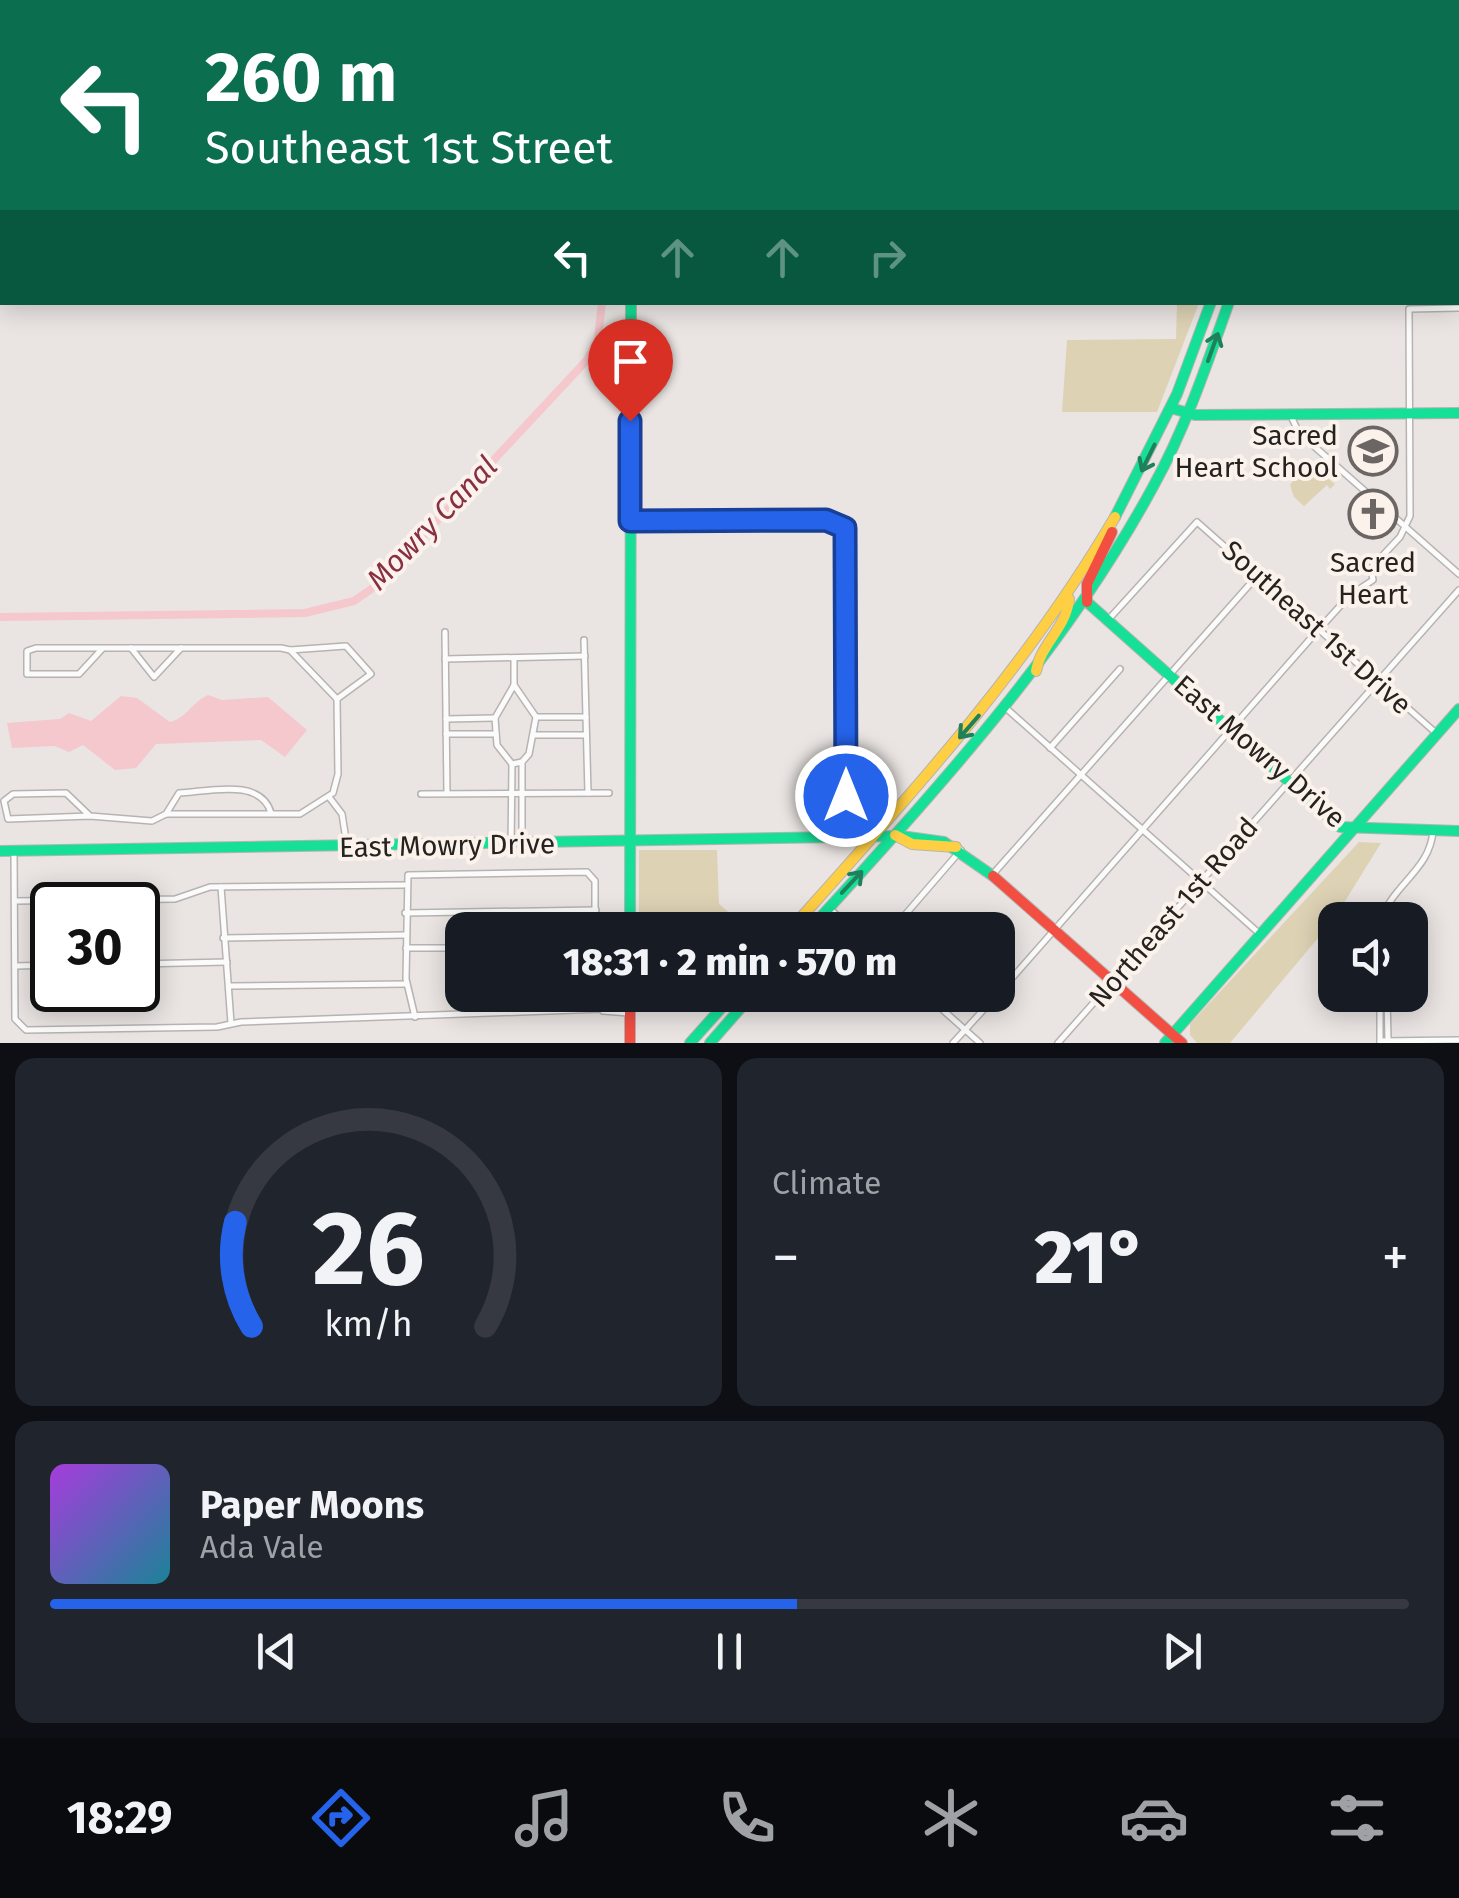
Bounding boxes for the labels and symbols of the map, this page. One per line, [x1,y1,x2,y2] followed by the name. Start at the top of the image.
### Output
[588,319,673,422] pin
[1205,333,1223,364] one-way arrow
[1174,419,1338,484] place label: Sacred Heart School
[1347,425,1399,477] school or university icon: Sacred Heart School
[1138,442,1157,472] one-way arrow
[359,449,505,597] water label: Mowry Canal
[1347,488,1399,540] church icon: Sacred Heart
[1215,534,1418,721] street label: Southeast 1st Drive
[1330,546,1416,611] place label: Sacred Heart
[1167,668,1352,835] street label: East Mowry Drive
[957,714,980,739] one-way arrow
[794,744,898,848] position arrow
[1082,811,1265,1014] street label: Northeast 1st Road
[339,827,555,864] street label: East Mowry Drive
[840,871,864,895] one-way arrow
[30,882,160,1012] speed limit sign: 30

